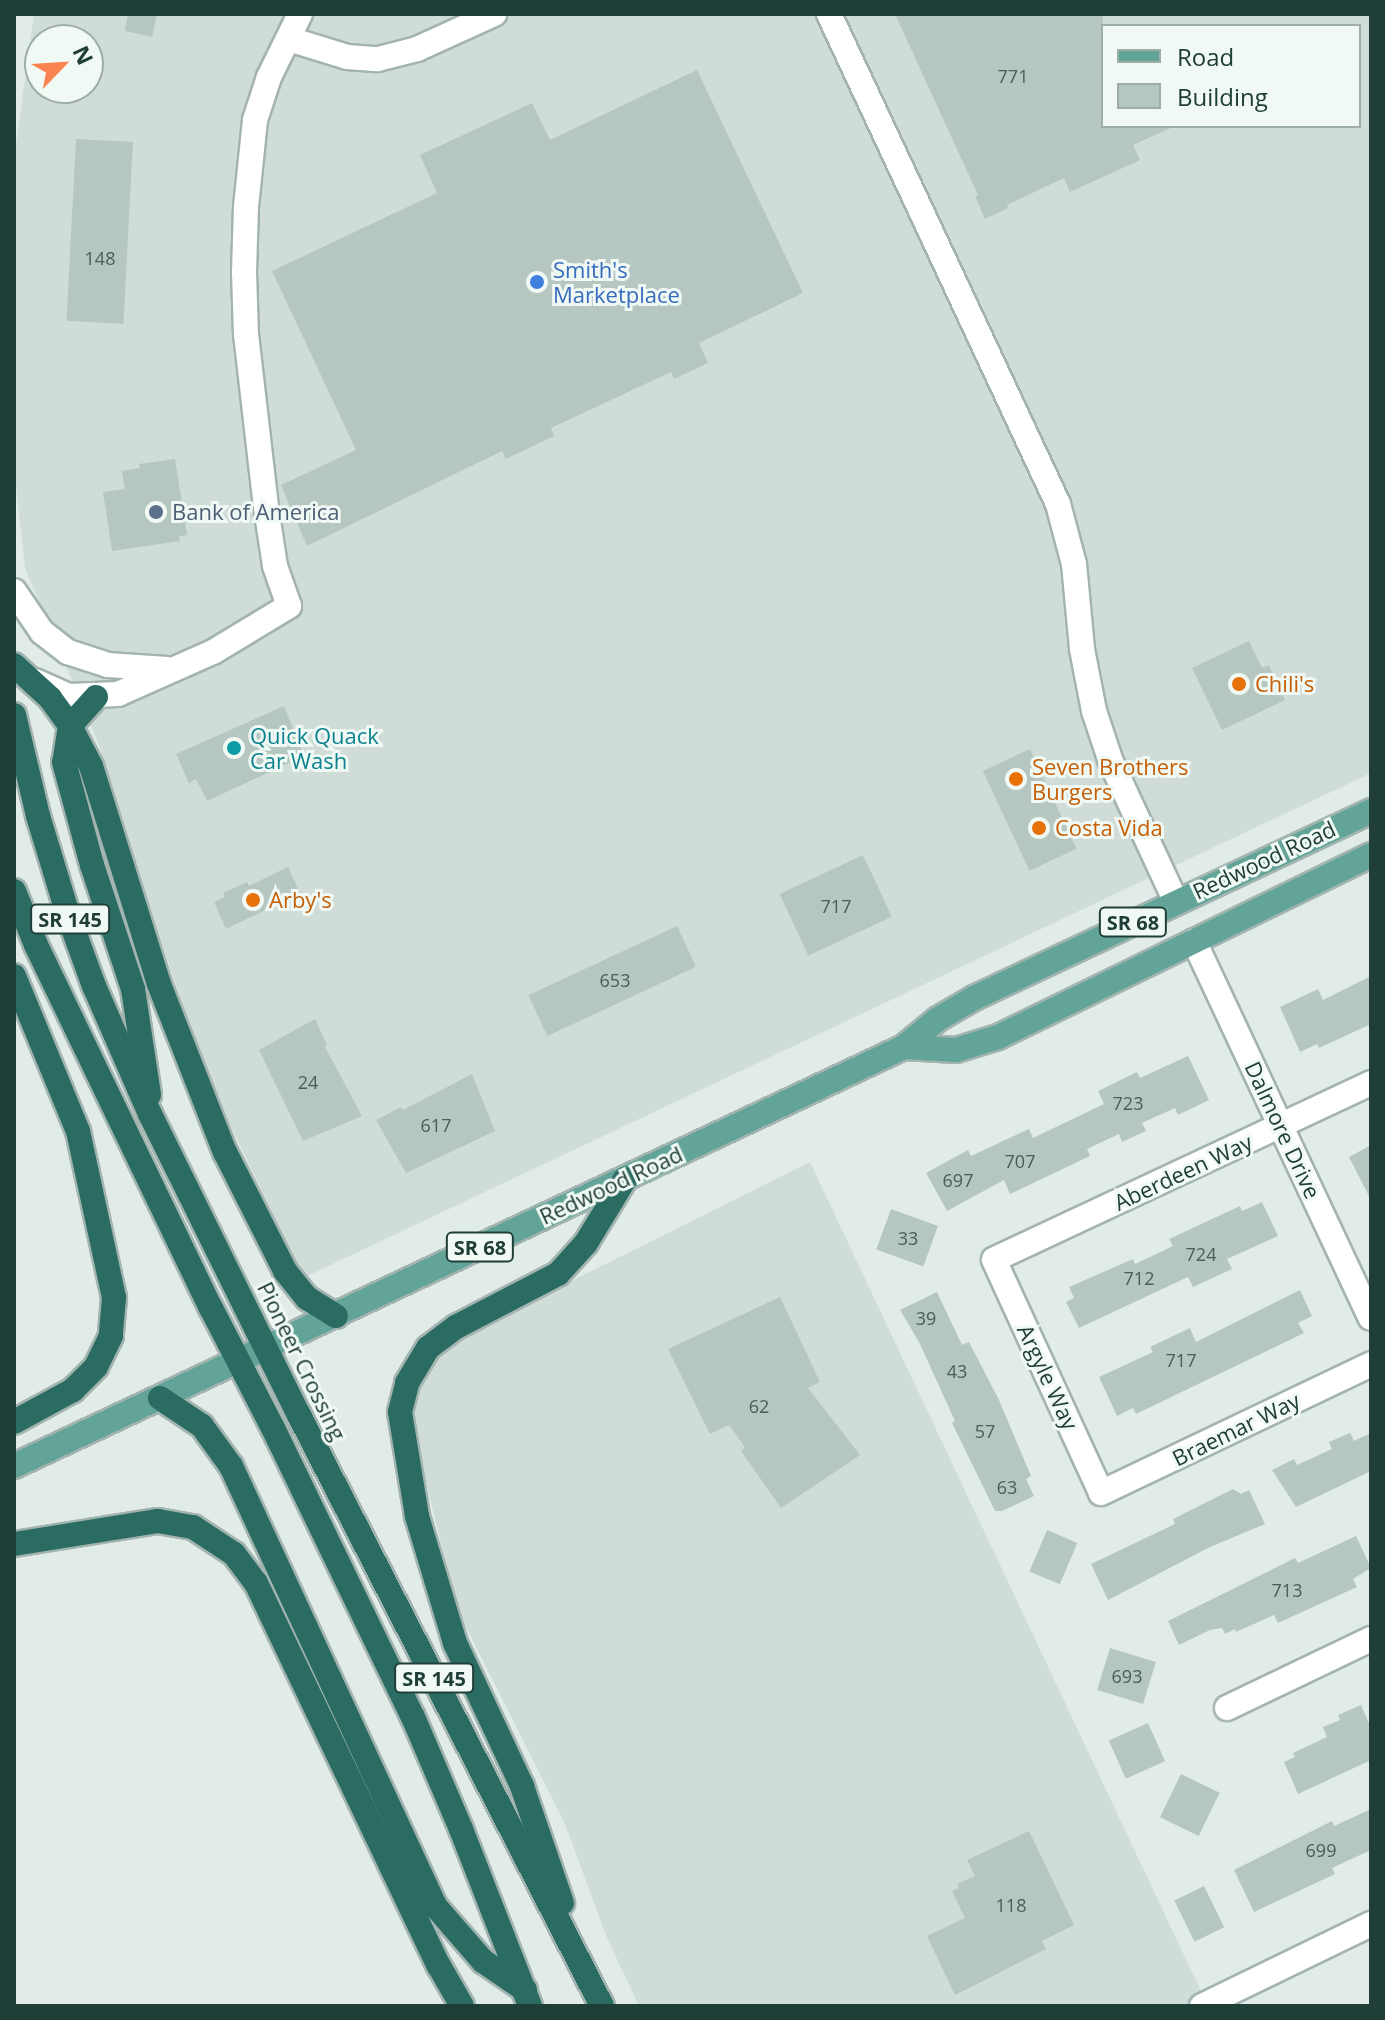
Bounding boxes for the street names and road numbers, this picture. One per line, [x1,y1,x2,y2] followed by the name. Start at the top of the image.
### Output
[1188,815,1340,905] street label: Redwood Road
[30,903,110,935] road number: SR 145
[1097,906,1169,938] road number: SR 68
[1240,1057,1326,1203] street label: Dalmore Drive
[1110,1128,1256,1216] street label: Aberdeen Way
[535,1140,687,1230] street label: Redwood Road
[444,1231,516,1263] road number: SR 68
[252,1277,352,1445] street label: Pioneer Crossing
[1012,1320,1084,1434] street label: Argyle Way
[1168,1387,1304,1471] street label: Braemar Way
[394,1662,474,1694] road number: SR 145

